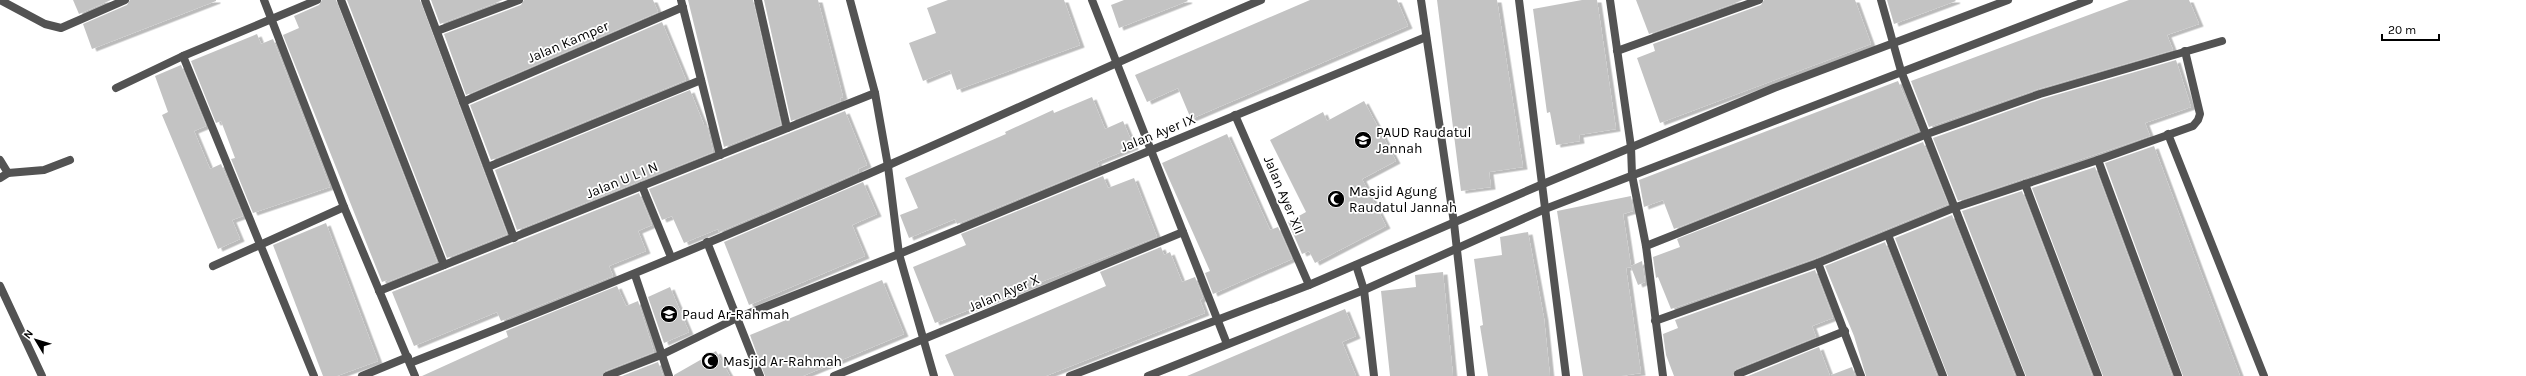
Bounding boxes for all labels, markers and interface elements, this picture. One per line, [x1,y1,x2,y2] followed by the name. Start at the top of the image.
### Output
[2382,16,2439,42] scale bar
[525,17,612,67] street label: Jalan Kamper
[2388,23,2416,37] text: 20 m
[1118,110,1198,156] street label: Jalan Ayer IX
[1376,124,1471,157] place label: PAUD Raudatul Jannah
[1353,130,1373,150] school or university icon: PAUD Raudatul Jannah
[1260,153,1308,237] street label: Jalan Ayer XII
[584,158,660,202] street label: Jalan U L I N
[1349,183,1457,216] place label: Masjid Agung Raudatul Jannah
[1326,189,1346,209] mosque icon: Masjid Agung Raudatul Jannah
[966,270,1042,316] street label: Jalan Ayer X
[659,304,679,324] school or university icon: Paud Ar-Rahmah
[682,306,790,323] place label: Paud Ar-Rahmah
[16,320,56,360] north arrow
[21,327,36,341] text: N
[700,351,720,371] mosque icon: Masjid Ar-Rahmah
[723,353,842,370] place label: Masjid Ar-Rahmah

